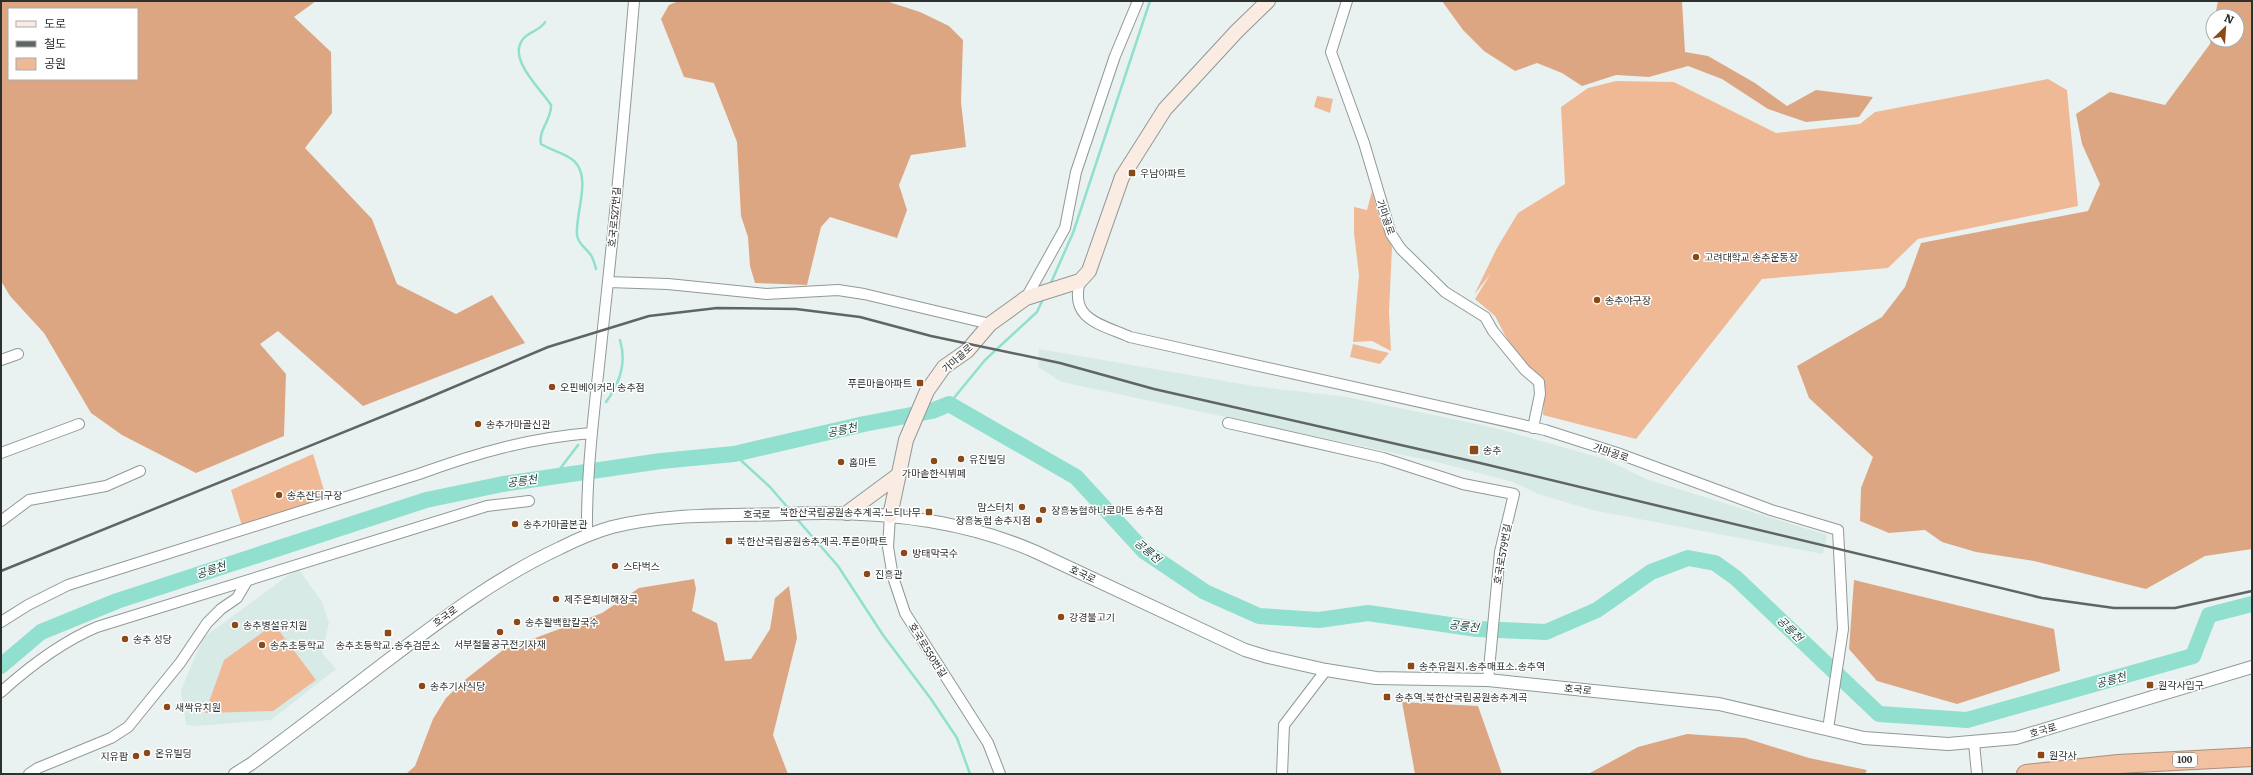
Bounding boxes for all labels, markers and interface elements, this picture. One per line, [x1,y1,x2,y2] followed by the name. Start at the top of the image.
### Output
[8,8,138,80] legend
[2205,8,2245,48] north arrow
[2222,9,2237,27] text: N
[44,14,66,32] text: 도로
[44,34,66,52] text: 철도
[44,54,66,72] text: 공원
[1140,165,1186,180] place label: 우남아파트
[1127,168,1137,178] marker: 우남아파트
[603,186,624,248] street label: 호국로527번길
[1373,197,1400,237] street label: 가마골로
[1704,249,1798,264] place label: 고려대학교 송추운동장
[1691,252,1701,262] marker: 고려대학교 송추운동장
[1605,292,1651,307] place label: 송추야구장
[1592,295,1602,305] marker: 송추야구장
[938,340,975,376] street label: 가마골로
[848,375,912,390] place label: 푸른마을아파트
[915,378,925,388] marker: 푸른마을아파트
[560,379,645,394] place label: 오핀베이커리 송추점
[547,382,557,392] marker: 오핀베이커리 송추점
[486,416,551,431] place label: 송추가마골신관
[825,418,860,440] water label: 공릉천
[473,419,483,429] marker: 송추가마골신관
[1591,438,1631,465] street label: 가마골로
[1483,442,1501,457] place label: 송추
[1468,444,1480,456] marker: 송추
[969,451,1006,466] place label: 유진빌딩
[849,454,877,469] place label: 홈마트
[956,454,966,464] marker: 유진빌딩
[929,456,939,466] marker: 가마솥한식뷔페
[836,457,846,467] marker: 홈마트
[902,465,966,480] place label: 가마솥한식뷔페
[506,470,540,490] water label: 공릉천
[287,487,342,502] place label: 송추잔디구장
[274,490,284,500] marker: 송추잔디구장
[977,499,1014,514] place label: 맘스터치
[1017,502,1027,512] marker: 맘스터치
[1051,502,1163,517] place label: 장흥농협하나로마트 송추점
[780,504,921,519] place label: 북한산국립공원송추계곡.느티나무
[1038,505,1048,515] marker: 장흥농협하나로마트 송추점
[743,506,771,521] street label: 호국로
[924,507,934,517] marker: 북한산국립공원송추계곡.느티나무
[955,512,1031,527] place label: 장흥농협 송추지점
[1034,515,1044,525] marker: 장흥농협 송추지점
[523,516,588,531] place label: 송추가마골본관
[510,519,520,529] marker: 송추가마골본관
[1489,522,1514,585] street label: 호국로579번길
[737,533,888,548] place label: 북한산국립공원송추계곡.푸른아파트
[1132,534,1167,567] water label: 공릉천
[724,536,734,546] marker: 북한산국립공원송추계곡.푸른아파트
[912,545,958,560] place label: 방태막국수
[899,548,909,558] marker: 방태막국수
[194,556,229,581] water label: 공릉천
[623,558,660,573] place label: 스타벅스
[610,561,620,571] marker: 스타벅스
[1068,561,1099,586] street label: 호국로
[875,566,903,581] place label: 진흥관
[862,569,872,579] marker: 진흥관
[564,591,638,606] place label: 제주은희네해장국
[551,594,561,604] marker: 제주은희네해장국
[429,601,460,630] street label: 호국로
[1069,609,1115,624] place label: 강경불고기
[1056,612,1066,622] marker: 강경불고기
[1774,612,1809,646] water label: 공릉천
[525,614,599,629] place label: 송추활백합칼국수
[1448,615,1482,635] water label: 공릉천
[243,617,307,632] place label: 송추병설유치원
[512,617,522,627] marker: 송추활백합칼국수
[906,619,951,680] street label: 호국로550번길
[230,620,240,630] marker: 송추병설유치원
[495,627,505,637] marker: 서부철물공구전기자재
[383,628,393,638] marker: 송추초등학교.송추검문소
[133,631,172,646] place label: 송추 성당
[120,634,130,644] marker: 송추 성당
[454,636,546,651] place label: 서부철물공구전기자재
[270,637,325,652] place label: 송추초등학교
[336,637,440,652] place label: 송추초등학교.송추검문소
[257,640,267,650] marker: 송추초등학교
[1419,658,1545,673] place label: 송추유원지.송추매표소.송추역
[1406,661,1416,671] marker: 송추유원지.송추매표소.송추역
[2094,667,2129,691] water label: 공릉천
[2158,677,2204,692] place label: 원각사입구
[430,678,485,693] place label: 송추기사식당
[1564,680,1593,697] street label: 호국로
[2145,680,2155,690] marker: 원각사입구
[417,681,427,691] marker: 송추기사식당
[1395,689,1527,704] place label: 송추역.북한산국립공원송추계곡
[1382,692,1392,702] marker: 송추역.북한산국립공원송추계곡
[175,699,221,714] place label: 새싹유치원
[162,702,172,712] marker: 새싹유치원
[2028,719,2058,741] street label: 호국로
[155,745,192,760] place label: 온유빌딩
[2049,747,2077,762] place label: 원각사
[100,748,129,763] place label: 지유팜
[142,748,152,758] marker: 온유빌딩
[2036,750,2046,760] marker: 원각사
[131,751,141,761] marker: 지유팜
[2173,753,2197,767] road number: 100

